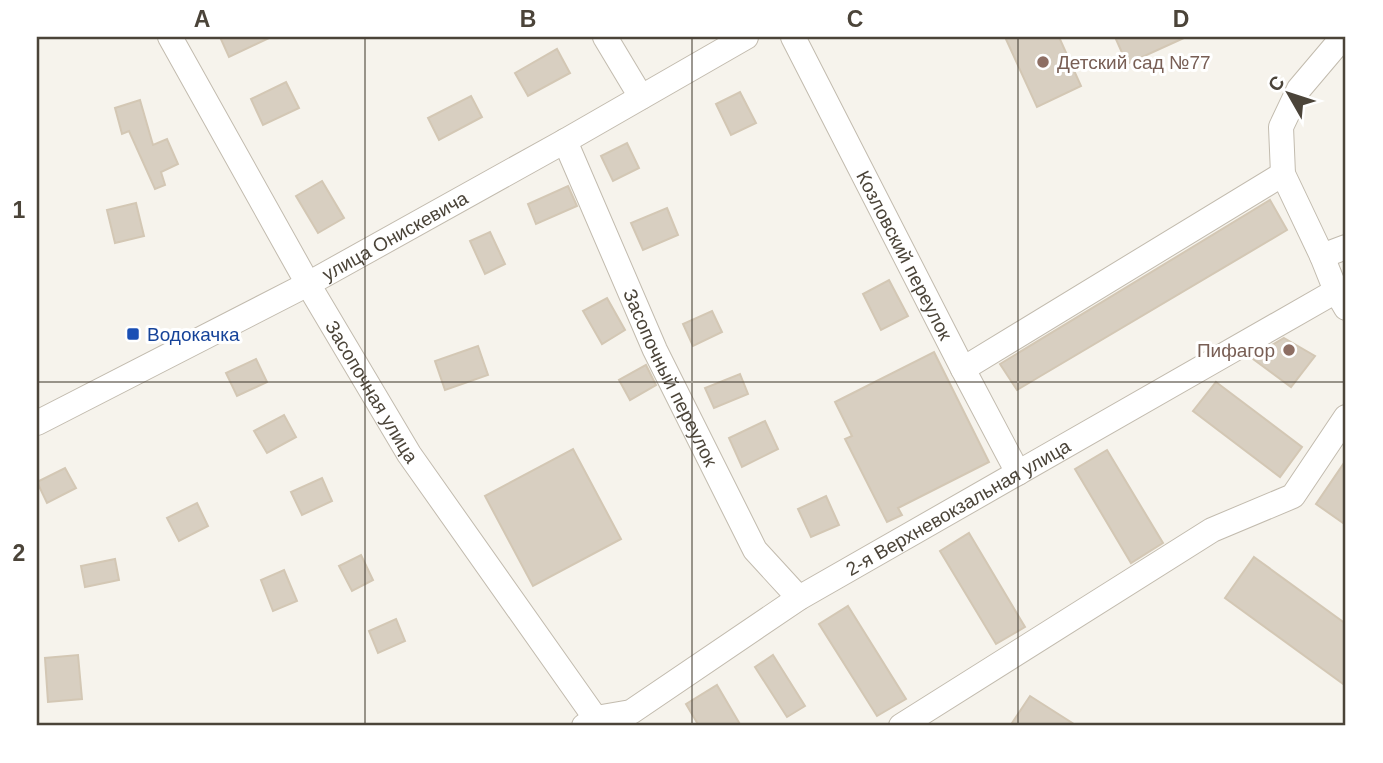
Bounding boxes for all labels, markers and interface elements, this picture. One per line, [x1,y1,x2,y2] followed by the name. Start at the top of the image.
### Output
[194,6,210,32] text: A
[520,6,536,32] text: B
[847,6,863,32] text: C
[1173,6,1189,32] text: D
[1057,52,1211,73] place label: Детский сад №77
[1035,54,1051,70] marker: Детский сад №77
[1254,60,1324,130] north arrow
[1264,71,1289,96] text: С
[852,167,957,344] street label: Козловский переулок
[319,187,472,285] street label: улица Онискевича
[13,197,26,223] text: 1
[619,286,722,470] street label: Засопочный переулок
[321,317,422,467] street label: Засопочная улица
[147,324,240,345] place label: Водокачка
[125,326,141,342] marker: Водокачка
[1197,340,1275,361] place label: Пифагор
[1281,342,1297,358] marker: Пифагор
[842,435,1074,580] street label: 2-я Верхневокзальная улица
[13,540,25,566] text: 2

